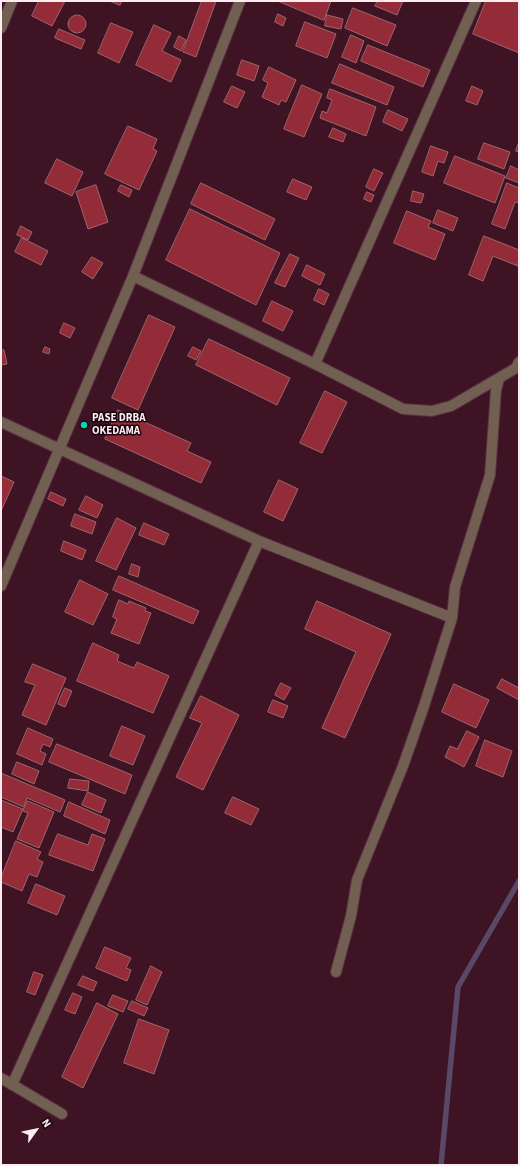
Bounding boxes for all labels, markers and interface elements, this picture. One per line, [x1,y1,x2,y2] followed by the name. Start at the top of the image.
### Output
[92,412,145,438] place label: PASE DRBA OKEDAMA
[79,420,89,430] marker: PASE DRBA OKEDAMA
[16,1110,56,1150] north arrow
[38,1116,55,1130] text: N

